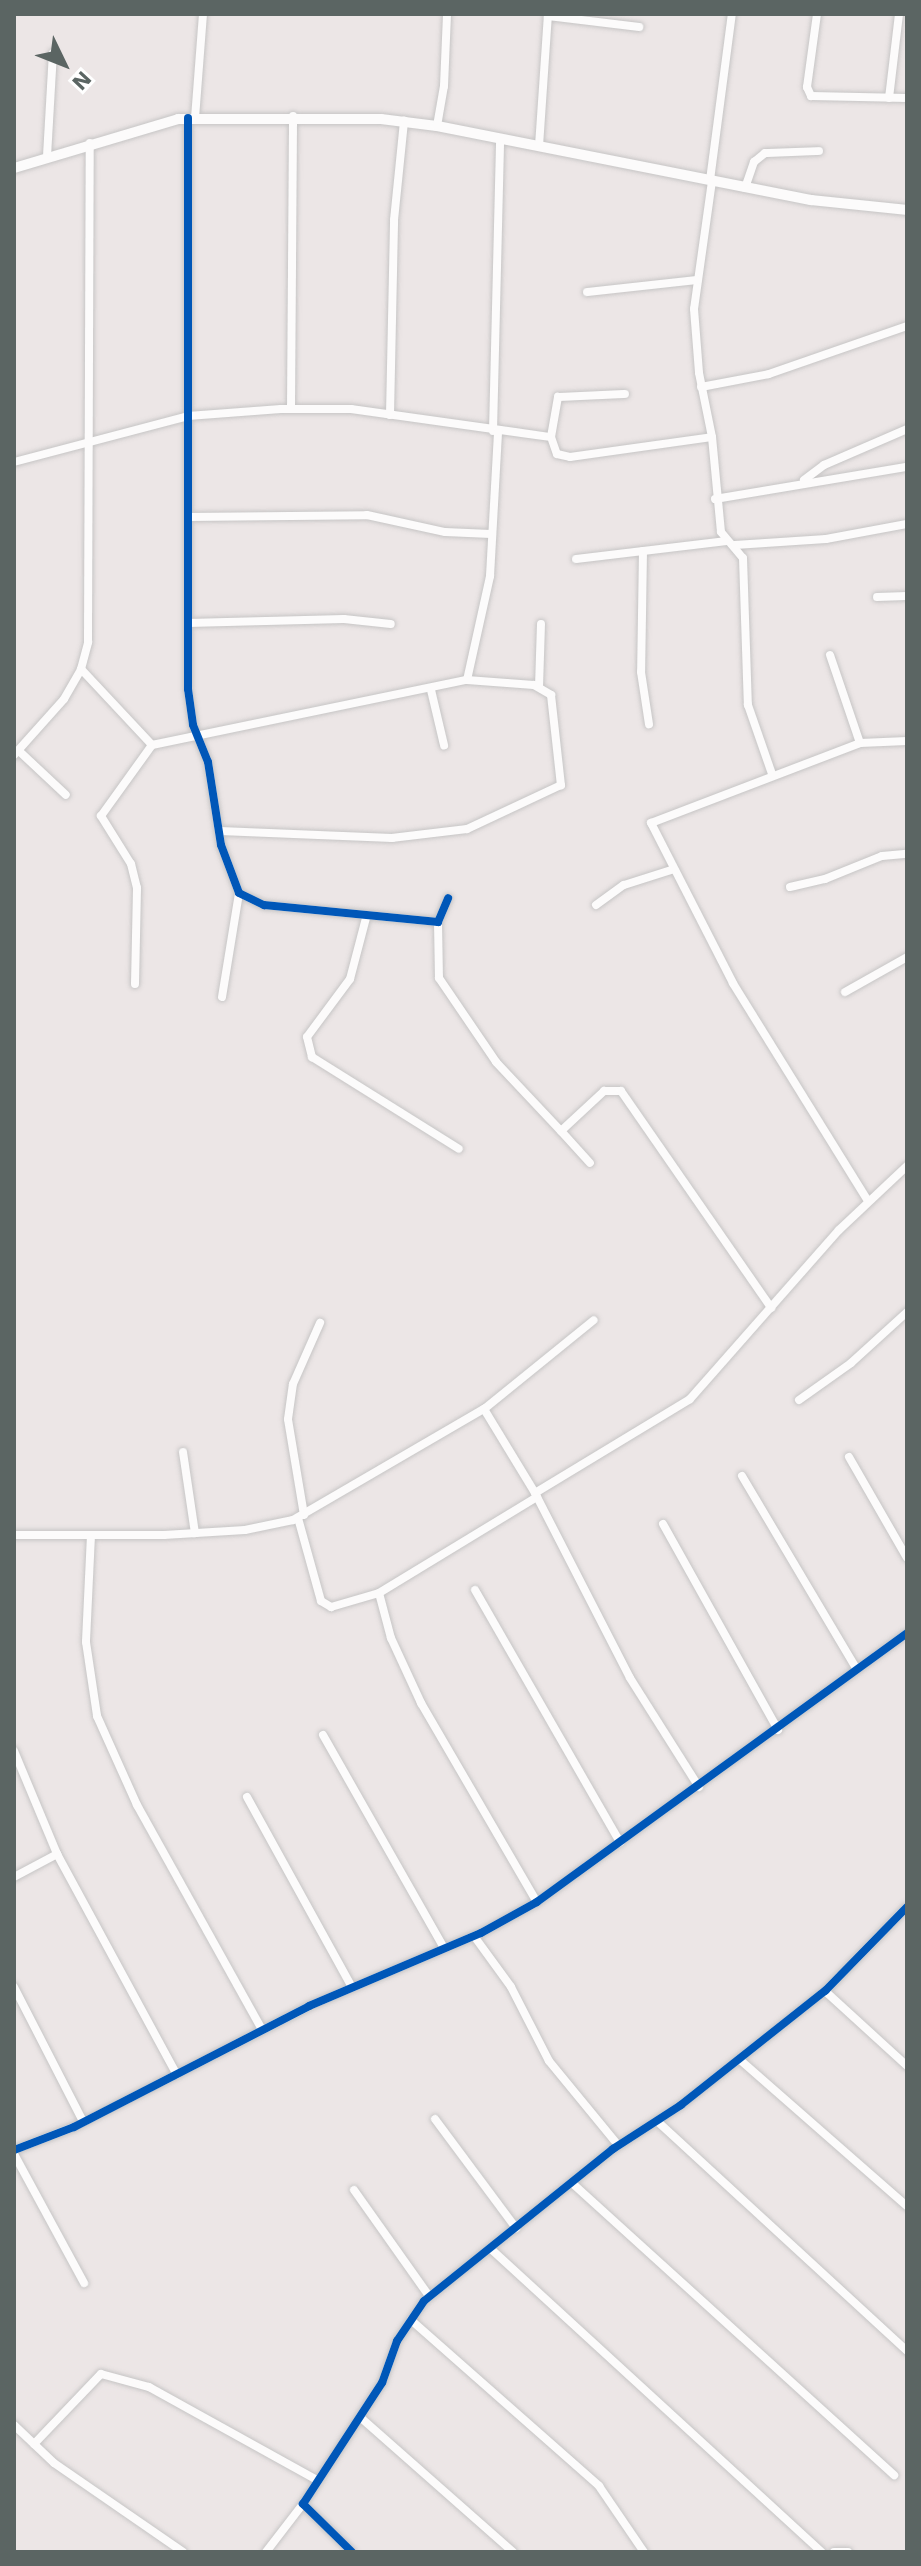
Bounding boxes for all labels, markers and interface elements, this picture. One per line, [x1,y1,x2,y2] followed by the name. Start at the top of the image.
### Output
[24,24,104,104] north arrow
[67,66,97,95] text: N

